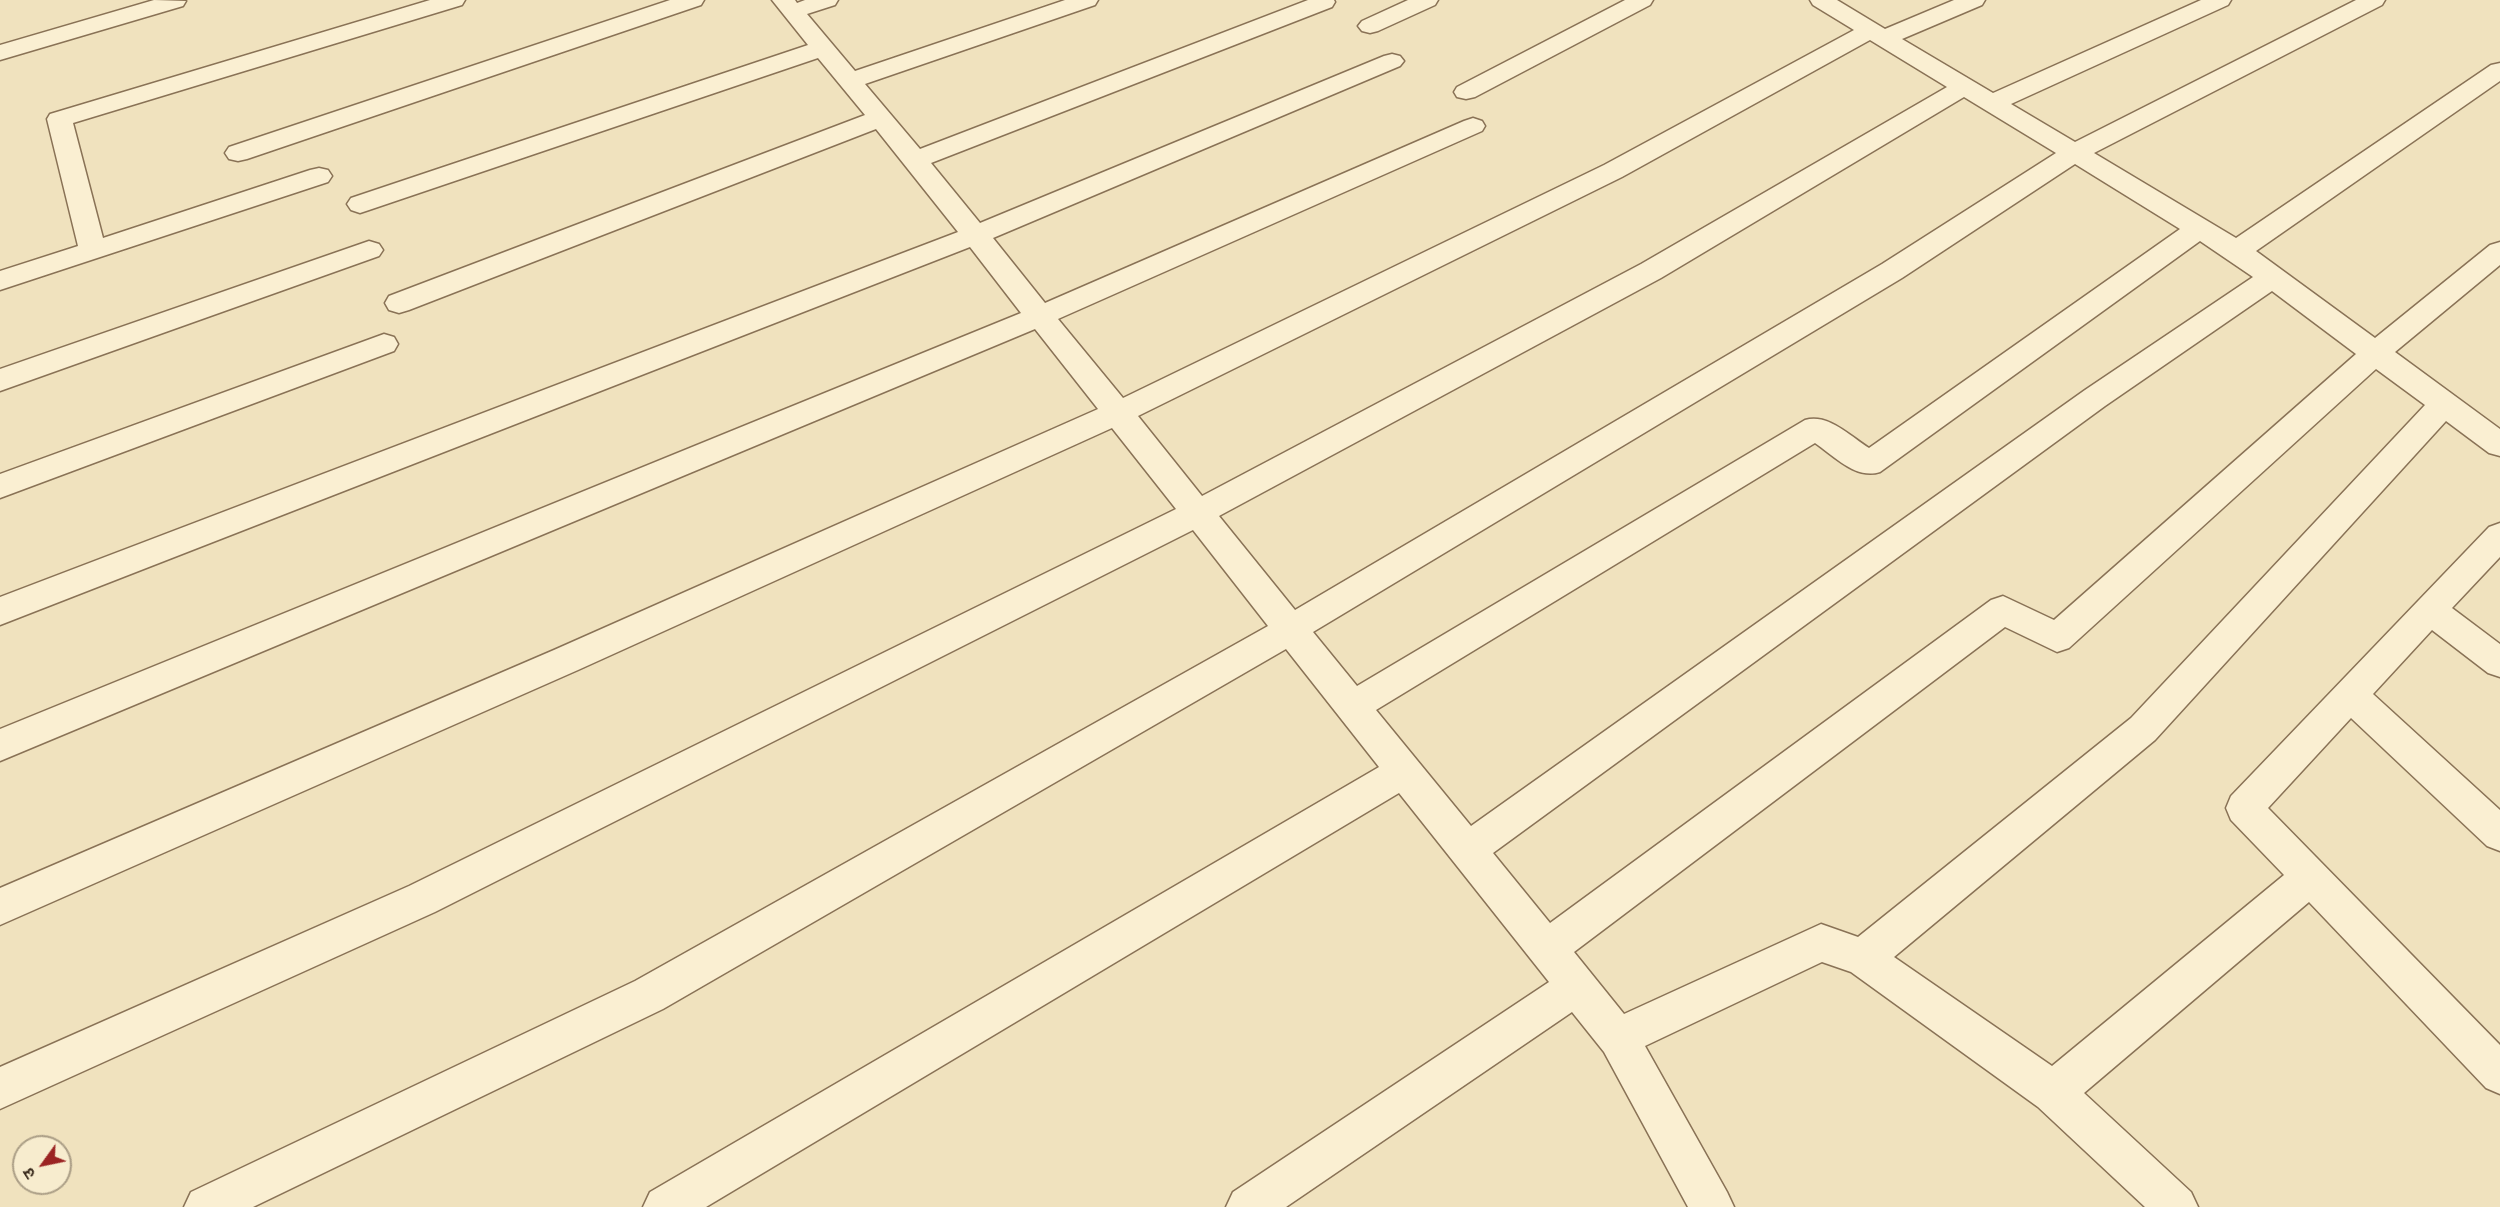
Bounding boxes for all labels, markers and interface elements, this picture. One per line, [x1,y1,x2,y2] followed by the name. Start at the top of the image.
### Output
[12,1135,72,1195] north arrow
[18,1164,40,1183] text: उ

